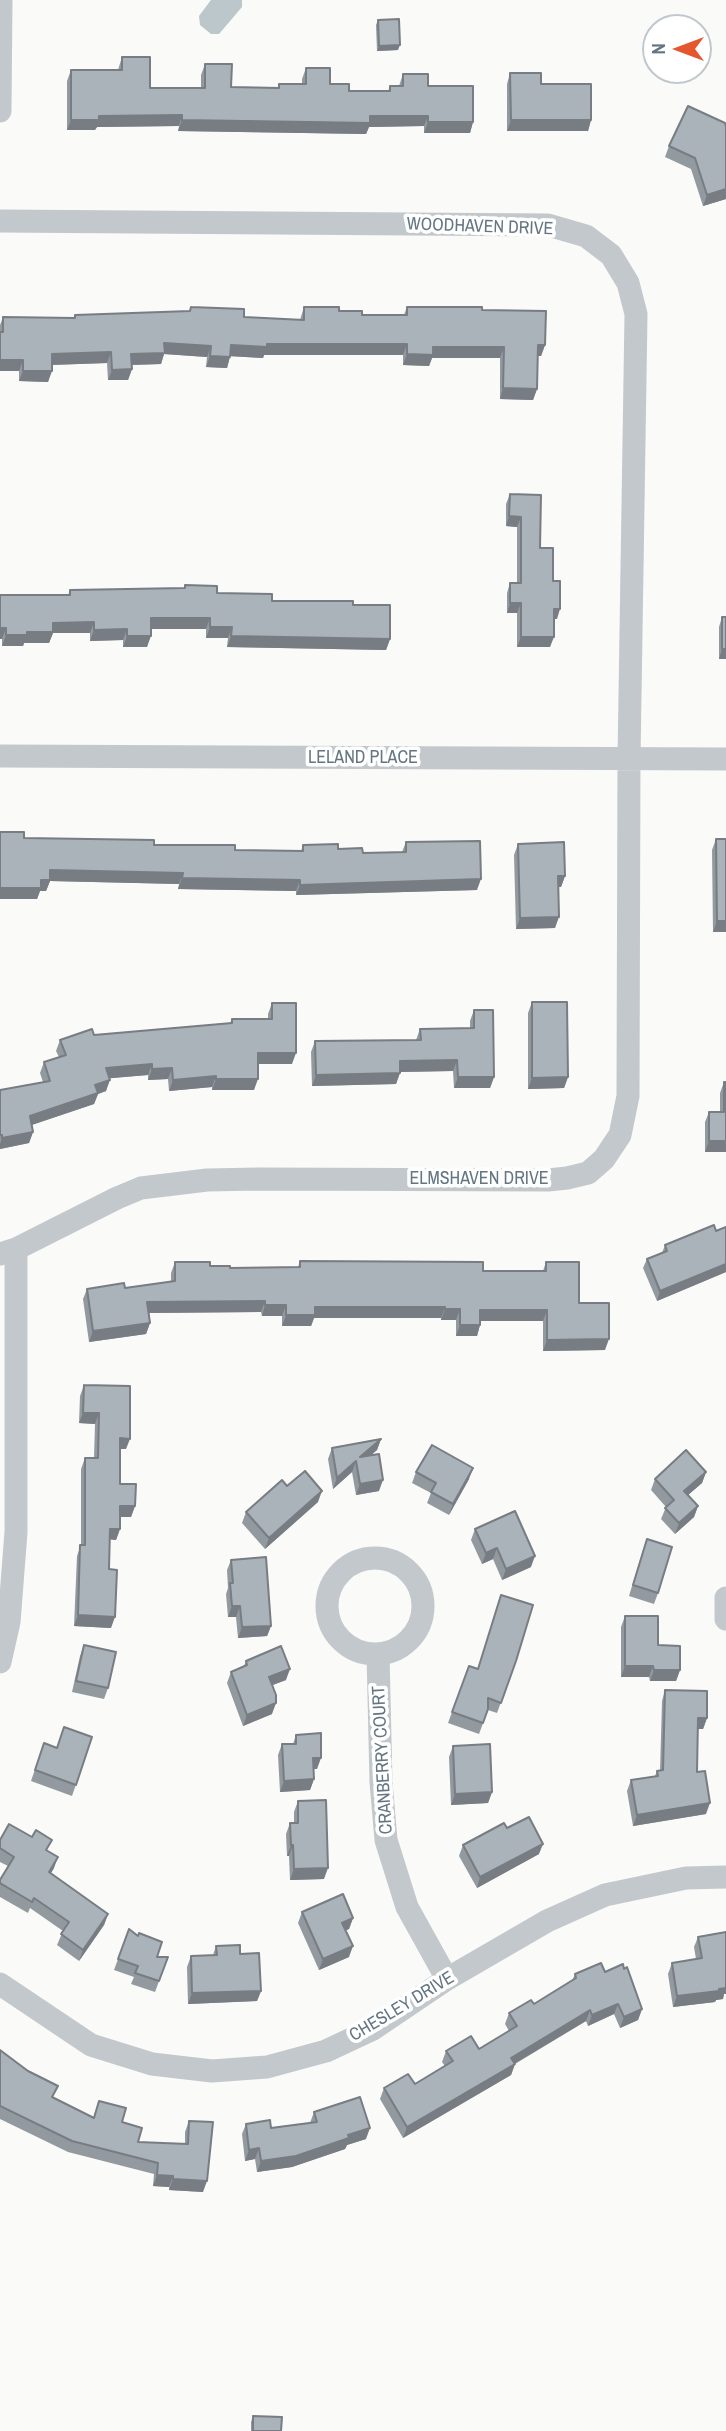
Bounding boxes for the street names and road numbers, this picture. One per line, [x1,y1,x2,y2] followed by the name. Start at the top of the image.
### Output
[406,214,554,240] street label: WOODHAVEN DRIVE
[308,747,418,769] street label: LELAND PLACE
[409,1168,549,1190] street label: ELMSHAVEN DRIVE
[368,1685,398,1835] street label: CRANBERRY COURT
[346,1967,458,2047] street label: CHESLEY DRIVE

